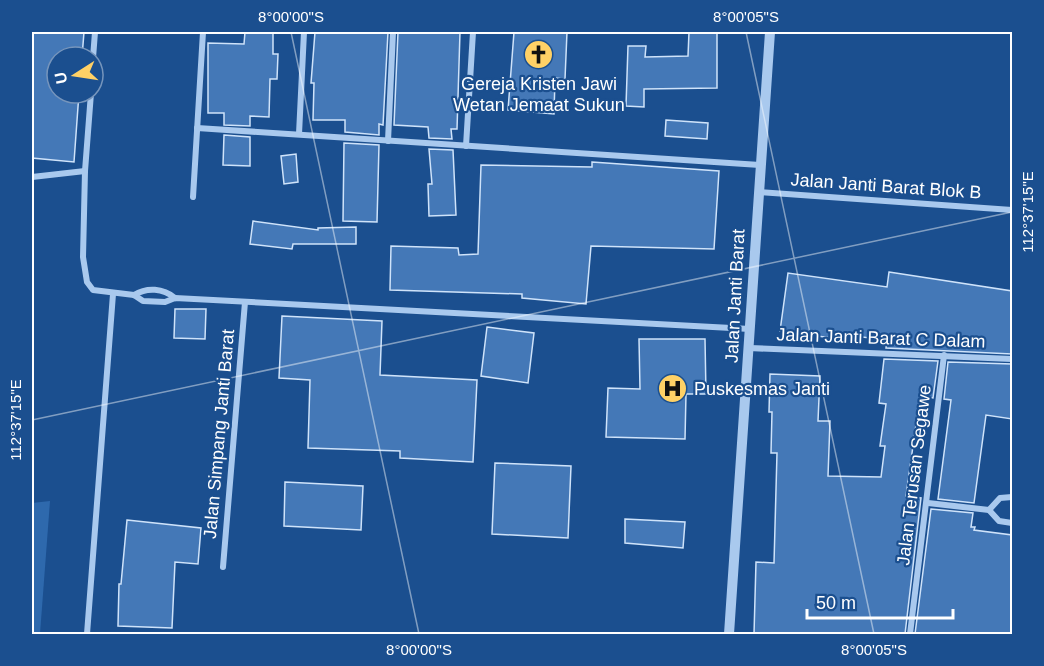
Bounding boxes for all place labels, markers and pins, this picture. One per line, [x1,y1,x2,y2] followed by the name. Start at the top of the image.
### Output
[523,39,555,71] church icon: Gereja Kristen Jawi Wetan Jemaat Sukun
[453,74,625,115] place label: Gereja Kristen Jawi Wetan Jemaat Sukun
[657,373,689,405] hospital icon: Puskesmas Janti
[694,379,830,399] place label: Puskesmas Janti

